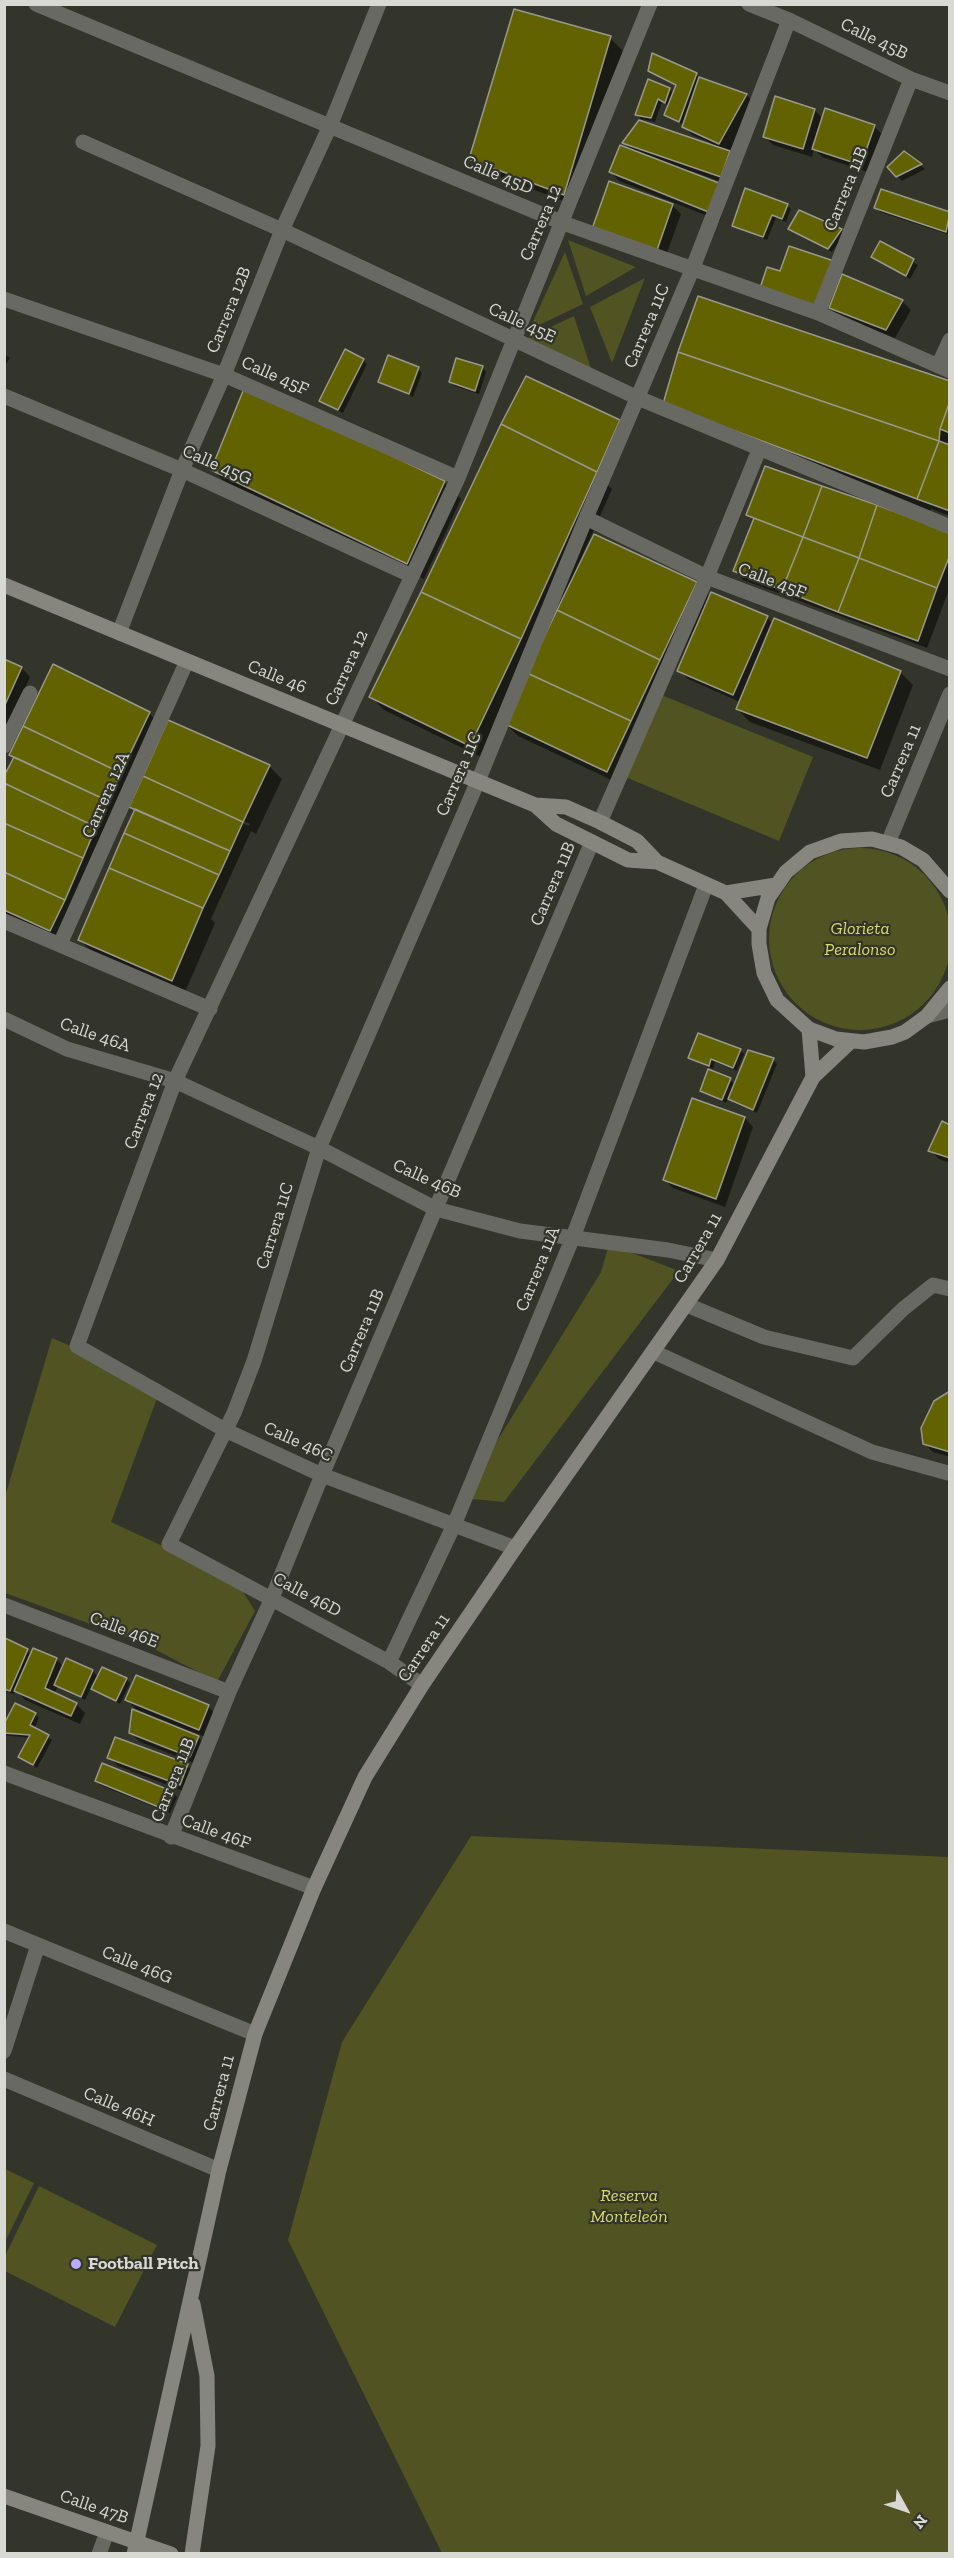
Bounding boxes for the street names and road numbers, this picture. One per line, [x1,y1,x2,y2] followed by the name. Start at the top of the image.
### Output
[837,13,911,65] street label: Calle 45B
[819,144,873,234] street label: Carrera 11B
[460,151,536,199] street label: Calle 45D
[515,182,567,264] street label: Carrera 12
[202,264,256,356] street label: Carrera 12B
[620,281,674,371] street label: Carrera 11C
[485,298,559,348] street label: Calle 45E
[238,352,312,400] street label: Calle 45F
[179,440,255,490] street label: Calle 45G
[735,558,809,604] street label: Calle 45F
[321,627,373,709] street label: Carrera 12
[244,655,310,699] street label: Calle 46
[876,721,926,801] street label: Carrera 11
[432,729,486,819] street label: Carrera 11C
[77,749,135,841] street label: Carrera 12A
[526,839,580,929] street label: Carrera 11B
[57,1013,133,1057] street label: Calle 46A
[120,1070,168,1152] street label: Carrera 12
[389,1154,465,1204] street label: Calle 46B
[252,1180,298,1272] street label: Carrera 11C
[669,1209,727,1287] street label: Carrera 11
[511,1223,565,1315] street label: Carrera 11A
[335,1286,389,1376] street label: Carrera 11B
[260,1417,336,1467] street label: Calle 46C
[269,1568,345,1622] street label: Calle 46D
[86,1607,162,1653] street label: Calle 46E
[393,1610,455,1686] street label: Carrera 11
[146,1735,200,1825] street label: Carrera 11B
[179,1810,253,1854] street label: Calle 46F
[99,1941,175,1989] street label: Calle 46G
[198,2052,240,2134] street label: Carrera 11
[80,2082,158,2132] street label: Calle 46H
[57,2485,131,2529] street label: Calle 47B

